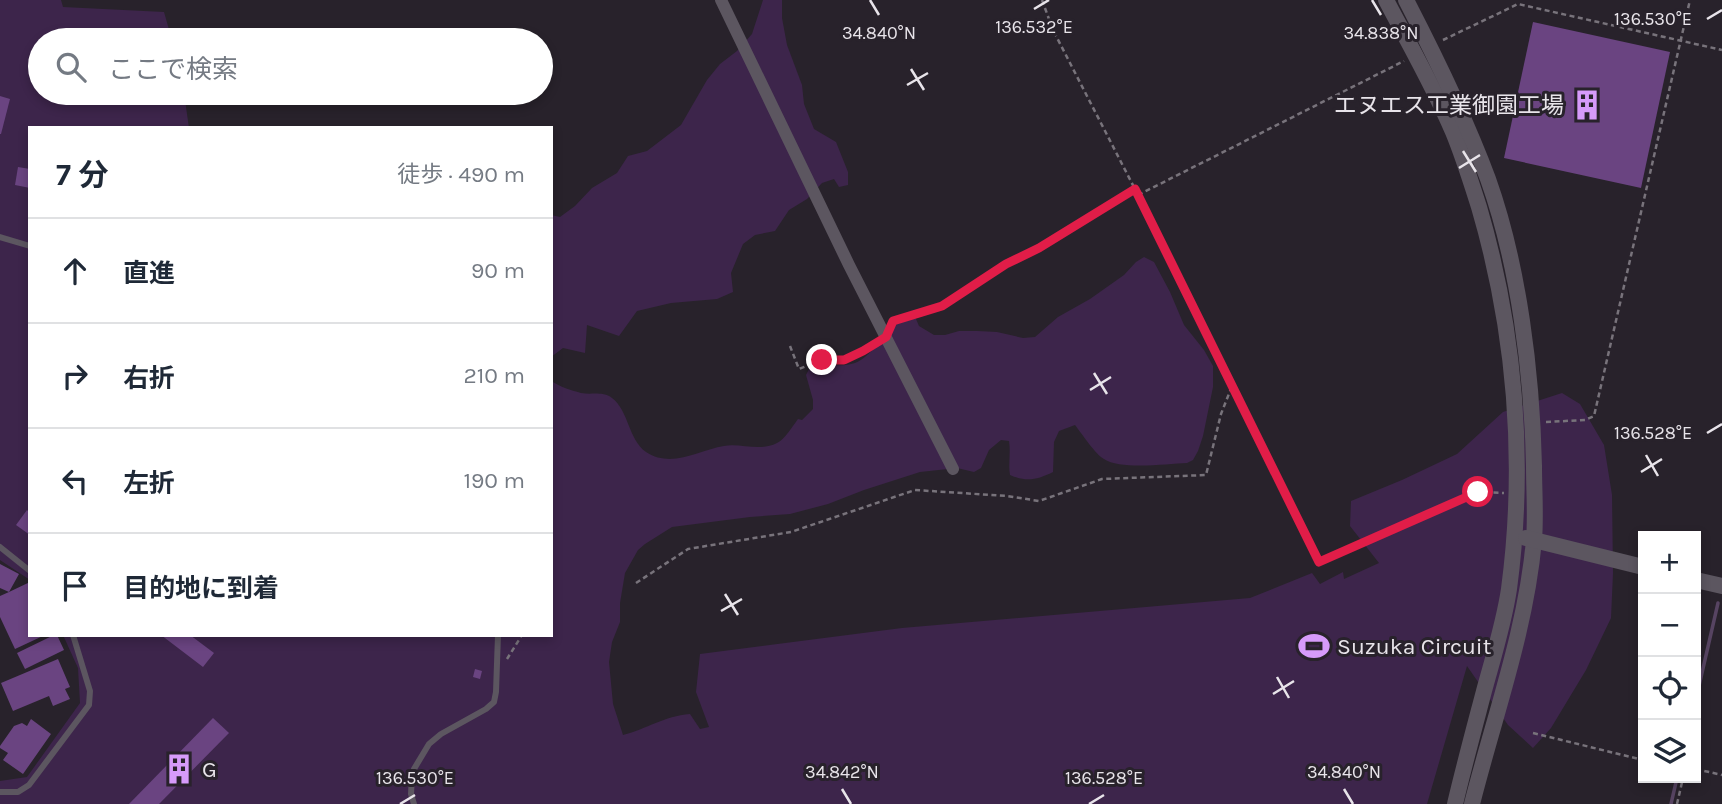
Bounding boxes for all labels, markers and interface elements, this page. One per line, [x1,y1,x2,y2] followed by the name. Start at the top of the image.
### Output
[1614,8,1692,30] text: 136.530°E
[995,16,1073,38] text: 136.532°E
[842,22,916,44] text: 34.840°N
[1343,22,1419,44] text: 34.838°N
[28,28,553,105] search box
[52,48,90,86] icon: search
[108,54,238,85] text: ここで検索
[1570,88,1604,122] building icon: エヌエス工業御園工場
[1334,92,1564,119] place label: エヌエス工業御園工場
[56,157,109,193] text: 7 分
[397,161,525,188] text: 徒歩 · 490 m
[56,252,94,290] icon: ahead
[471,257,525,284] text: 90 m
[123,258,175,289] text: 直進
[806,344,837,375] route end
[56,357,94,395] icon: right
[463,362,525,389] text: 210 m
[123,363,175,394] text: 右折
[1614,422,1692,444] text: 136.528°E
[56,462,94,500] icon: left
[463,467,525,494] text: 190 m
[123,468,175,499] text: 左折
[1462,476,1493,507] route start
[1638,531,1701,783] map controls
[1638,531,1701,594] button: +
[56,567,94,605] icon: arrive
[123,573,279,604] text: 目的地に到着
[1638,594,1701,657] button: −
[1297,629,1331,663] sports icon: Suzuka Circuit
[1337,633,1492,660] place label: Suzuka Circuit
[1638,657,1701,720] button: locate
[1638,720,1701,783] button: layers
[162,752,196,786] building icon: G
[202,756,217,783] place label: G
[805,761,879,783] text: 34.842°N
[1307,761,1381,783] text: 34.840°N
[376,767,454,789] text: 136.530°E
[1065,767,1143,789] text: 136.528°E

